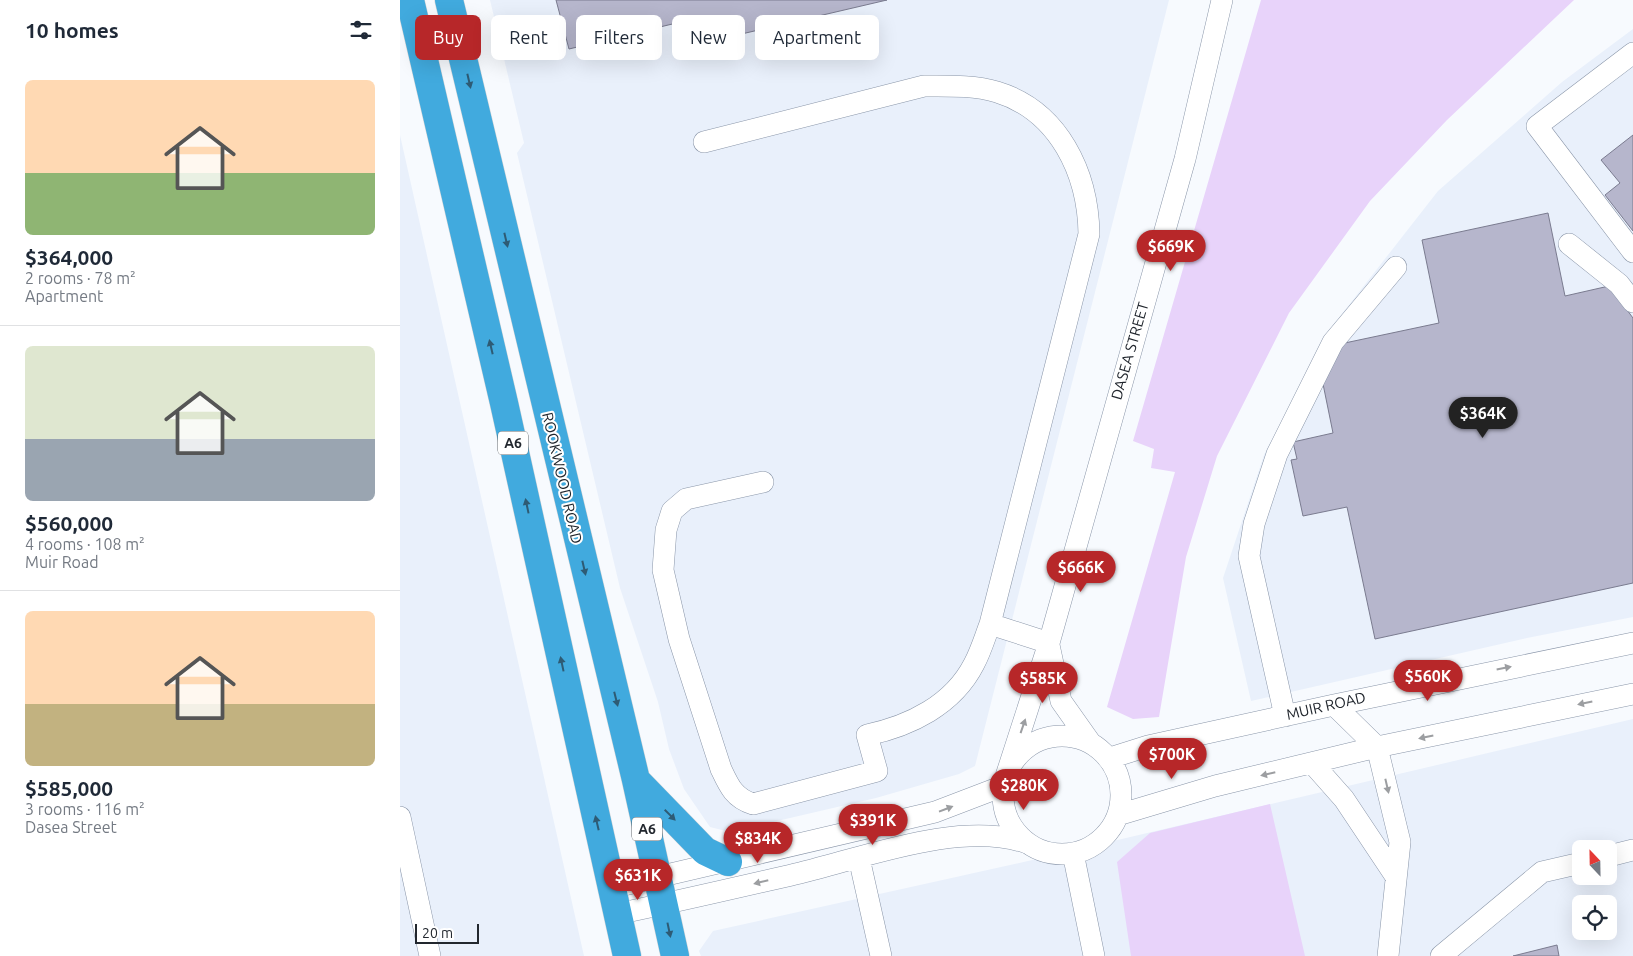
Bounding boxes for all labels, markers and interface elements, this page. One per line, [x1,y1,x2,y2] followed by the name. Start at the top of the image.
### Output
[415,15,481,60] chip: Buy
[491,15,566,60] chip: Rent
[576,15,662,60] chip: Filters
[672,15,745,60] chip: New
[755,15,879,60] chip: Apartment
[347,16,375,44] icon: filters
[25,18,119,42] text: 10 homes
[465,74,473,89] one-way arrow
[155,113,245,203] icon: home
[1136,230,1206,272] pin: $669K
[502,232,510,247] one-way arrow
[1148,237,1194,255] text: $669K
[25,245,113,269] text: $364,000
[25,269,136,287] text: 2 rooms · 78 m²
[25,287,103,305] text: Apartment
[1107,299,1152,402] street label: DASEA STREET
[487,340,495,355] one-way arrow
[155,378,245,468] icon: home
[1448,396,1518,439] pin: $364K
[1460,404,1506,422] text: $364K
[539,411,586,545] street label: ROOKWOOD ROAD
[498,432,528,454] road number: A6
[523,498,531,513] one-way arrow
[25,511,113,535] text: $560,000
[25,535,145,553] text: 4 rooms · 108 m²
[1046,550,1116,593] pin: $666K
[25,553,99,571] text: Muir Road
[1058,558,1104,576] text: $666K
[580,561,588,576] one-way arrow
[155,643,245,733] icon: home
[558,657,566,672] one-way arrow
[1393,660,1463,702] pin: $560K
[1008,662,1078,704] pin: $585K
[1496,664,1512,672] one-way arrow
[1405,667,1451,685] text: $560K
[1020,669,1066,687] text: $585K
[1284,688,1367,723] street label: MUIR ROAD
[612,692,620,707] one-way arrow
[1577,700,1593,708] one-way arrow
[1019,719,1027,734] one-way arrow
[1418,733,1434,741] one-way arrow
[1137,738,1207,780] pin: $700K
[1149,745,1195,763] text: $700K
[989,768,1059,811] pin: $280K
[1261,770,1276,778] one-way arrow
[25,776,113,800] text: $585,000
[1001,776,1047,794] text: $280K
[1383,779,1391,794] one-way arrow
[25,800,145,818] text: 3 rooms · 116 m²
[838,804,908,846] pin: $391K
[938,804,953,812] one-way arrow
[664,809,676,821] one-way arrow
[850,811,896,829] text: $391K
[593,816,601,831] one-way arrow
[25,818,117,836] text: Dasea Street
[632,818,662,841] road number: A6
[723,822,793,864] pin: $834K
[735,829,781,847] text: $834K
[1572,840,1618,885] north arrow
[1572,840,1617,940] map controls
[603,858,673,901] pin: $631K
[615,866,661,884] text: $631K
[753,878,768,886] one-way arrow
[1572,895,1617,940] button: locate
[415,921,479,944] scale bar
[665,923,673,938] one-way arrow
[422,925,453,941] text: 20 m

